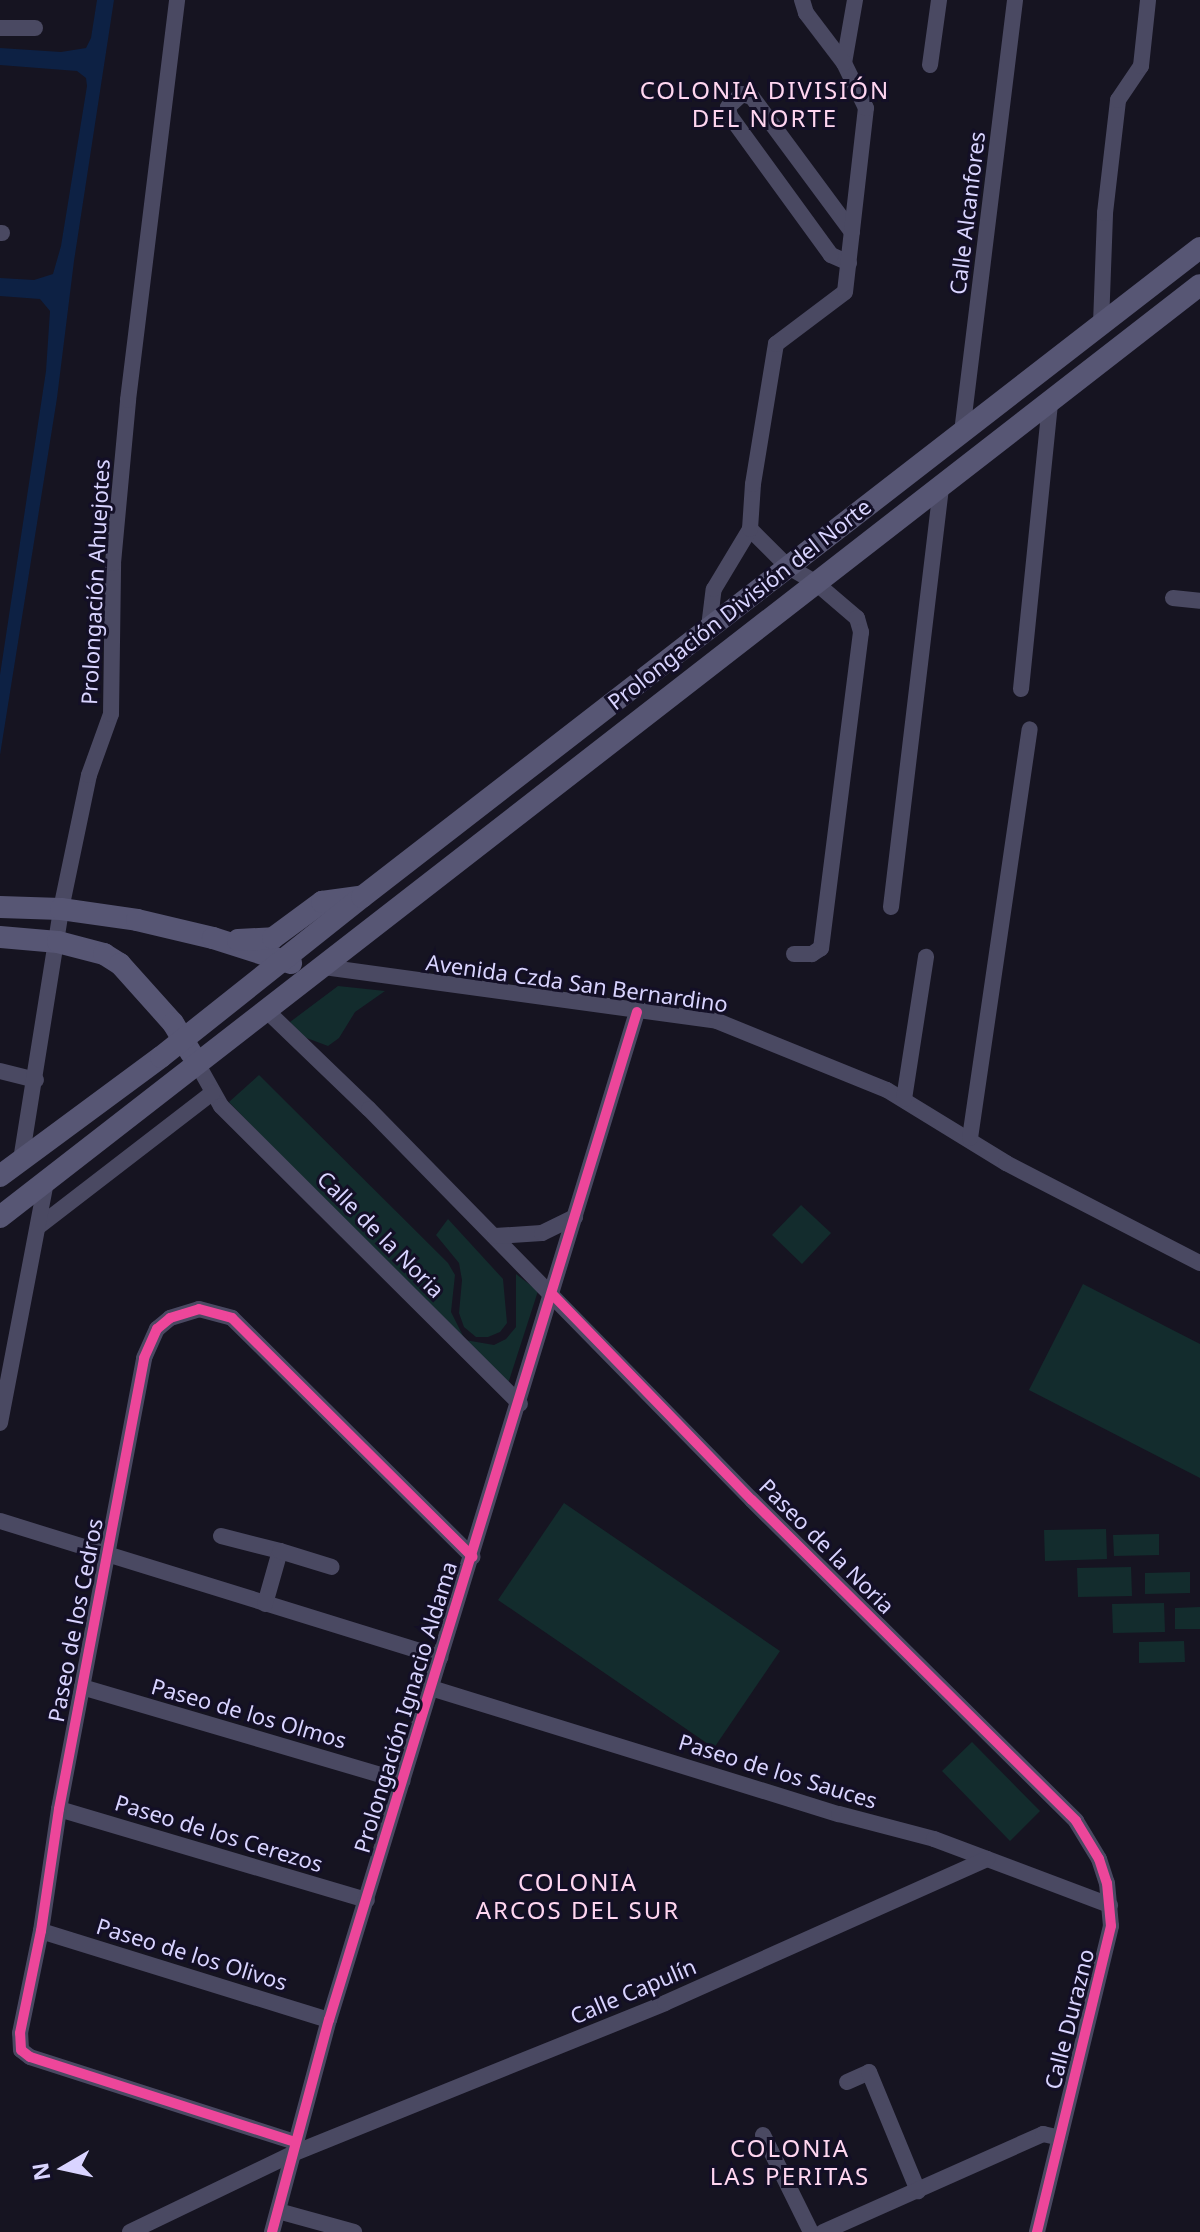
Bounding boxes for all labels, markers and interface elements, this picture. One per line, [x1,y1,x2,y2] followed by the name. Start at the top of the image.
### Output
[640,76,890,132] district label: COLONIA DIVISIÓN DEL NORTE
[944,130,990,296] street label: Calle Alcanfores
[75,458,115,706] street label: Prolongación Ahuejotes
[602,493,876,715] street label: Prolongación División del Norte
[424,949,730,1017] street label: Avenida Czda San Bernardino
[312,1165,450,1303] street label: Calle de la Noria
[754,1473,900,1619] street label: Paseo de la Noria
[42,1516,108,1724] street label: Paseo de los Cedros
[348,1558,462,1856] street label: Prolongación Ignacio Aldama
[148,1672,350,1754] street label: Paseo de los Olmos
[676,1728,880,1814] street label: Paseo de los Sauces
[112,1789,326,1877] street label: Paseo de los Cerezos
[476,1868,680,1924] district label: COLONIA ARCOS DEL SUR
[93,1912,291,1996] street label: Paseo de los Olivos
[1039,1946,1099,2092] street label: Calle Durazno
[566,1953,700,2029] street label: Calle Capulín
[24,2128,104,2208] north arrow
[710,2134,870,2190] district label: COLONIA LAS PERITAS
[24,2161,57,2183] text: N

